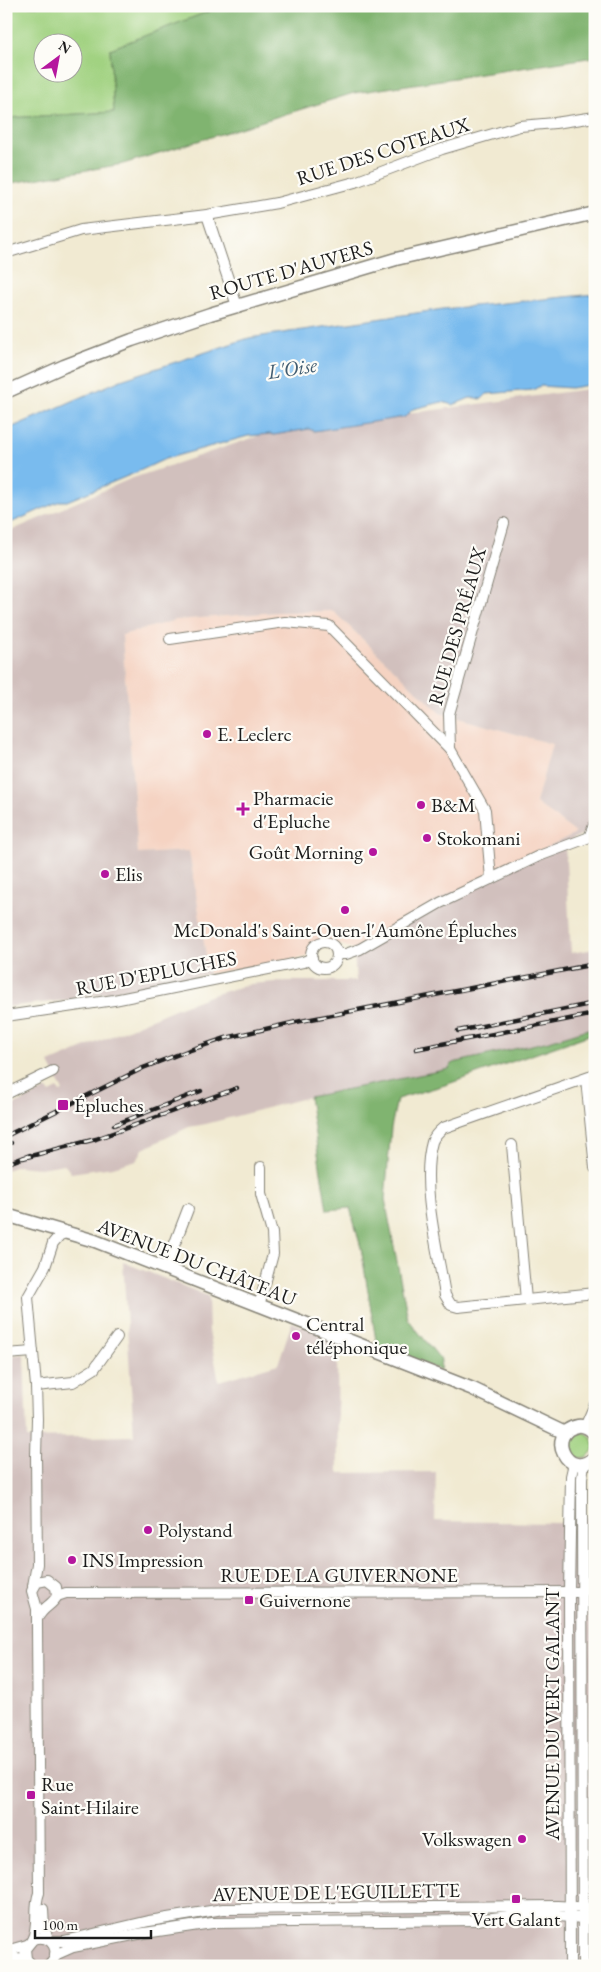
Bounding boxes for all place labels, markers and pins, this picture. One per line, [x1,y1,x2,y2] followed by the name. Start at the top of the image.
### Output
[217,721,292,747] place label: E. Leclerc
[201,728,213,740] marker: E. Leclerc
[253,785,334,834] place label: Pharmacie d'Epluche
[431,792,476,818] place label: B&M
[415,799,427,811] marker: B&M
[237,803,249,815] marker: Pharmacie d'Epluche
[437,825,521,851] place label: Stokomani
[421,832,433,844] marker: Stokomani
[249,839,363,865] place label: Goût Morning
[367,846,379,858] marker: Goût Morning
[115,861,142,887] place label: Elis
[99,868,111,880] marker: Elis
[339,904,351,916] marker: McDonald's Saint-Ouen-l'Aumône Épluches
[173,917,517,943] place label: McDonald's Saint-Ouen-l'Aumône Épluches
[74,1092,143,1118] place label: Épluches
[56,1098,70,1112] marker: Épluches
[306,1311,407,1360] place label: Central téléphonique
[290,1330,302,1342] marker: Central téléphonique
[158,1517,233,1543] place label: Polystand
[142,1524,154,1536] marker: Polystand
[82,1547,204,1573] place label: INS Impression
[66,1554,78,1566] marker: INS Impression
[259,1587,351,1613] place label: Guivernone
[243,1594,255,1606] marker: Guivernone
[41,1771,139,1820] place label: Rue Saint-Hilaire
[25,1789,37,1801] marker: Rue Saint-Hilaire
[422,1826,512,1852] place label: Volkswagen
[516,1833,528,1845] marker: Volkswagen
[510,1893,522,1905] marker: Vert Galant
[472,1906,561,1932] place label: Vert Galant

